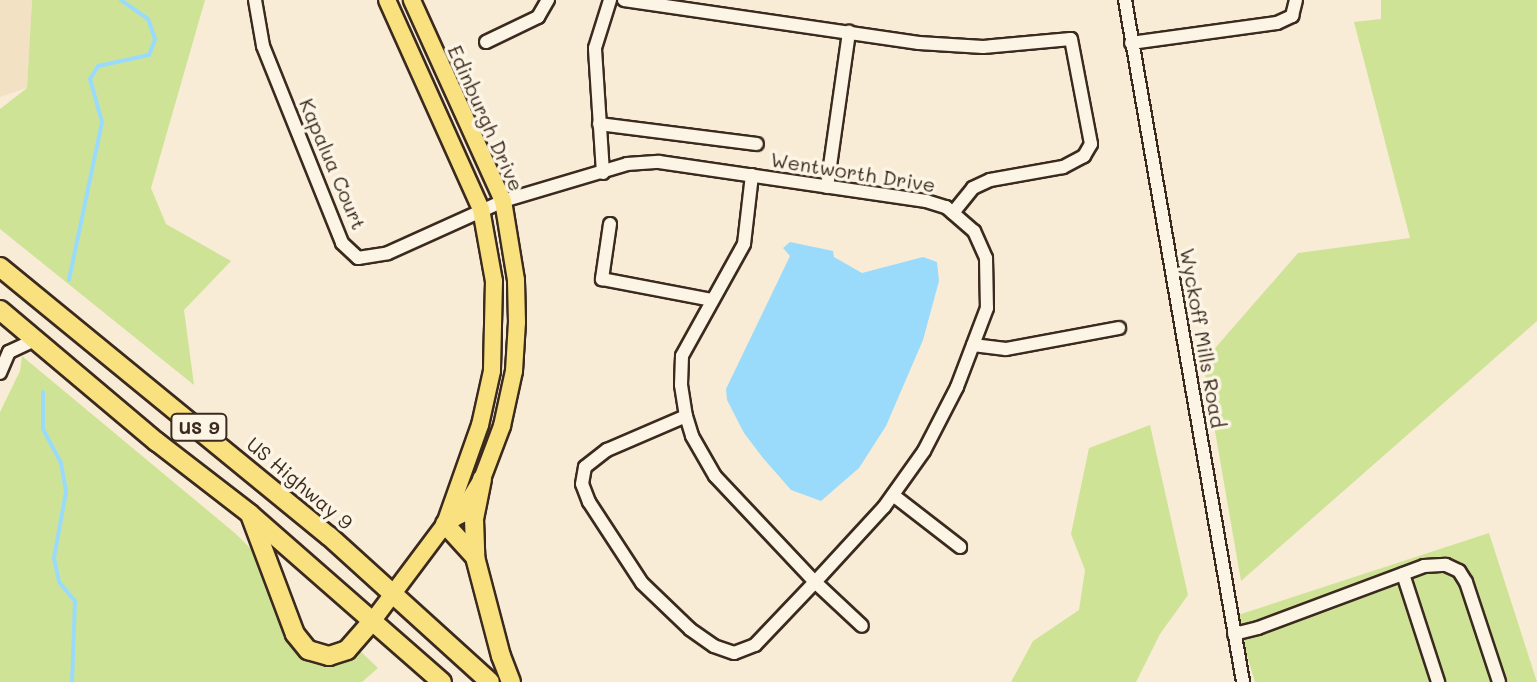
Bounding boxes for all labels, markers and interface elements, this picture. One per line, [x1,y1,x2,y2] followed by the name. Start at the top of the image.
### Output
[443,41,529,195] street label: Edinburgh Drive
[295,95,371,233] street label: Kapalua Court
[769,147,937,197] street label: Wentworth Drive
[1175,246,1231,430] street label: Wyckoff Mills Road
[169,413,229,441] road number: US 9
[242,432,358,534] street label: US Highway 9

